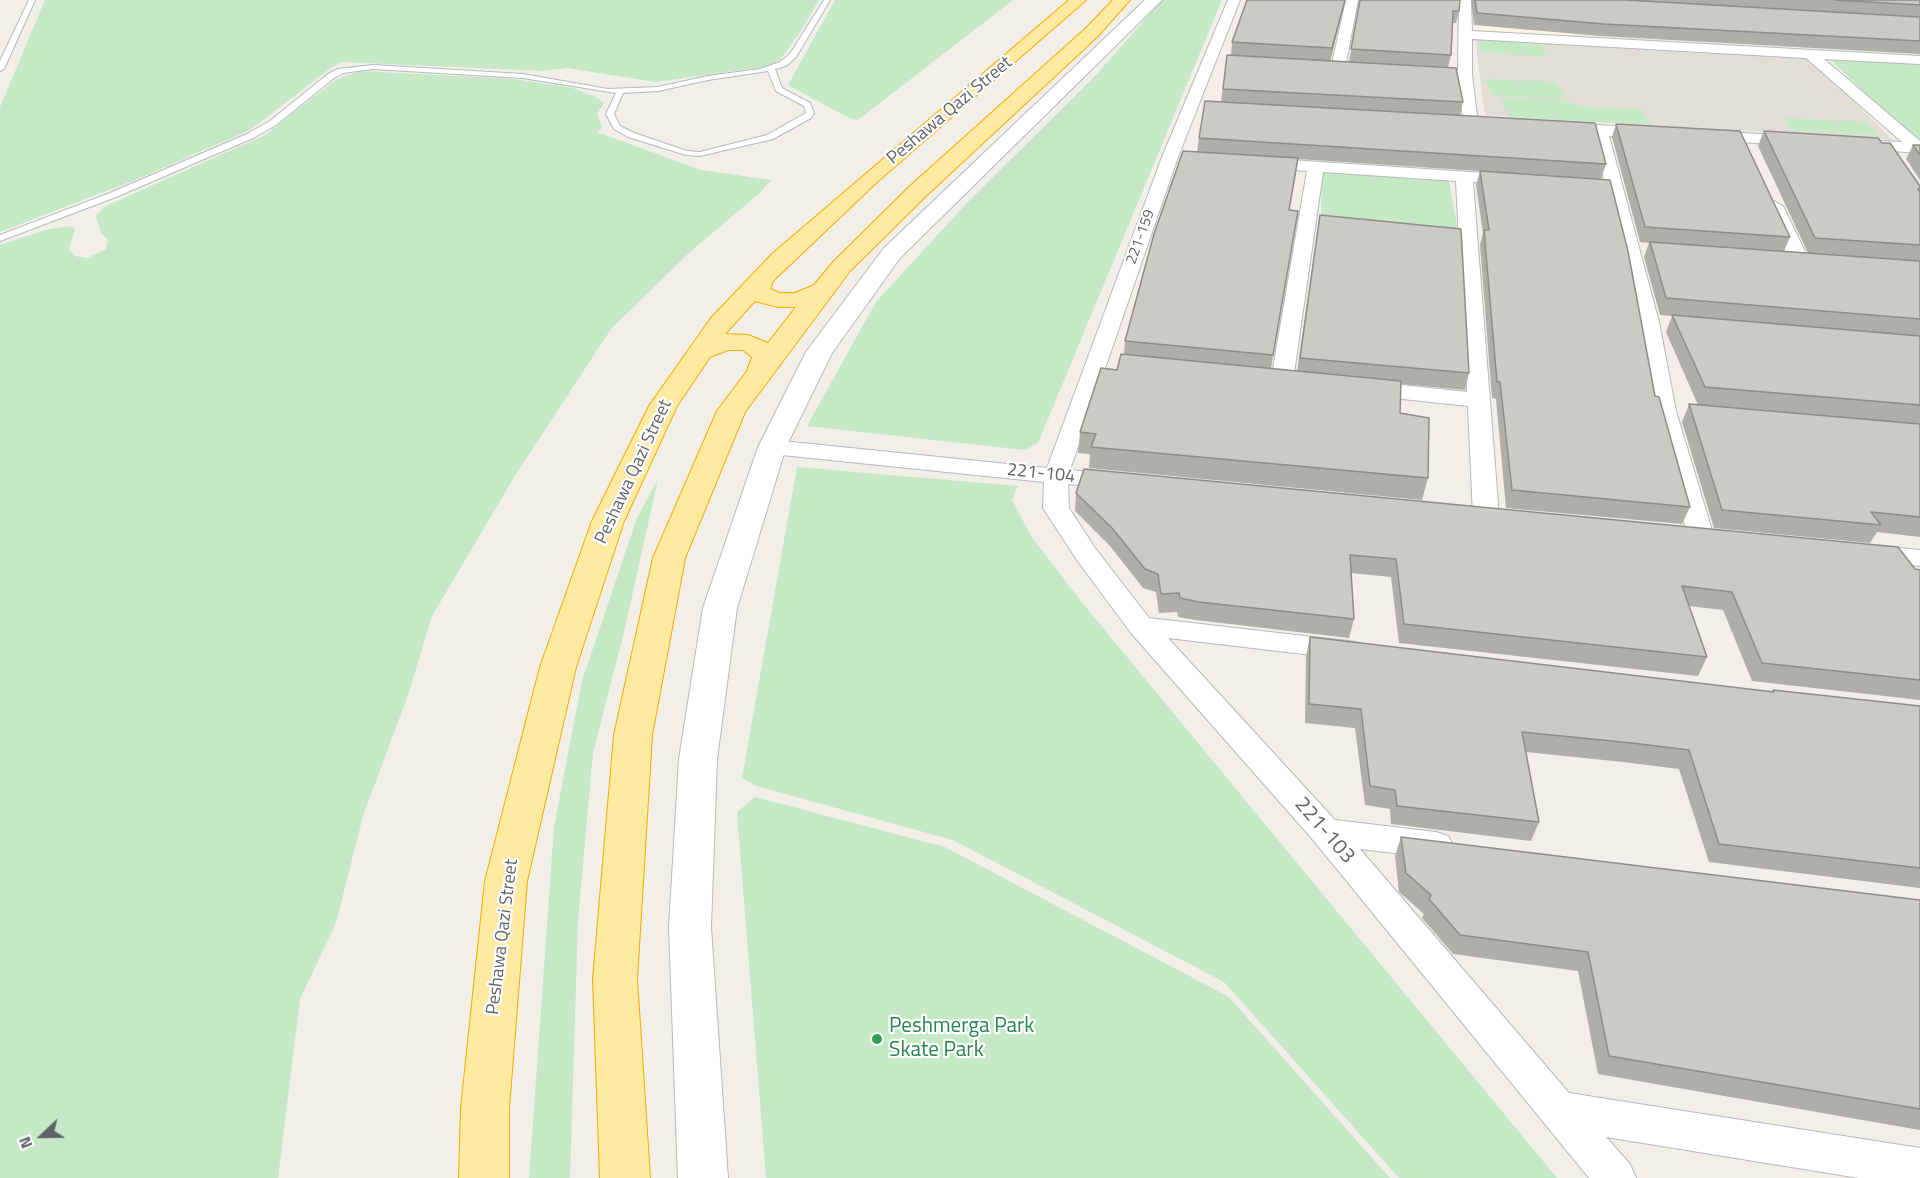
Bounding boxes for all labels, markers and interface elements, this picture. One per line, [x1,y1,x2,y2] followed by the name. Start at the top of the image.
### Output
[883,52,1017,170] street label: Peshawa Qazi Street
[1123,207,1159,267] street label: 221-159
[591,396,677,548] street label: Peshawa Qazi Street
[1006,460,1076,488] street label: 221-104
[1288,793,1360,869] street label: 221-103
[483,858,523,1016] street label: Peshawa Qazi Street
[889,1014,1034,1064] place label: Peshmerga Park Skate Park
[870,1032,884,1046] marker: Peshmerga Park Skate Park
[12,1106,72,1166] north arrow
[12,1133,39,1152] text: N

